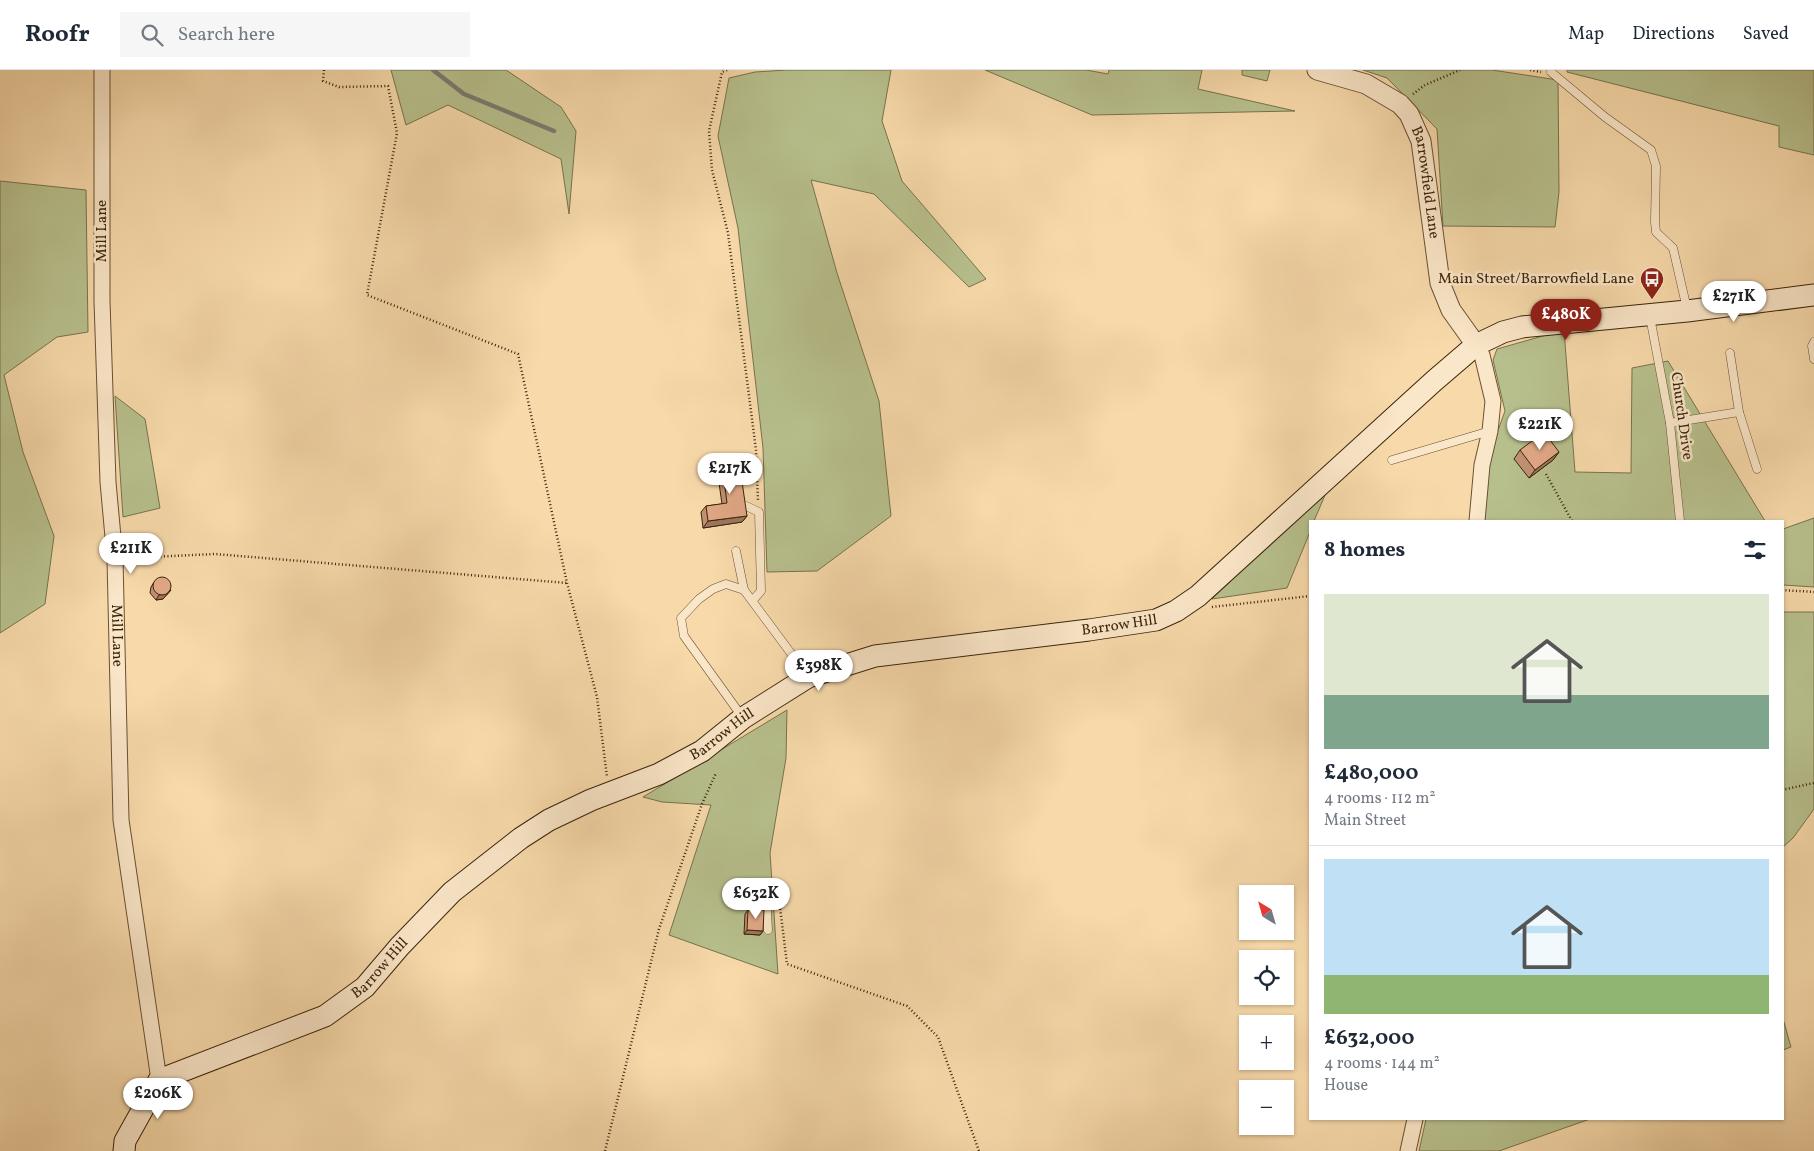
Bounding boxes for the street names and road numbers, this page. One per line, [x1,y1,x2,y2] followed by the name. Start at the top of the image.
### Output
[1405,123,1444,240] street label: Barrowfield Lane
[92,200,113,262] street label: Mill Lane
[1664,371,1698,461] street label: Church Drive
[106,604,128,667] street label: Mill Lane
[1080,609,1159,641] street label: Barrow Hill
[686,703,758,766] street label: Barrow Hill
[347,933,413,1004] street label: Barrow Hill

